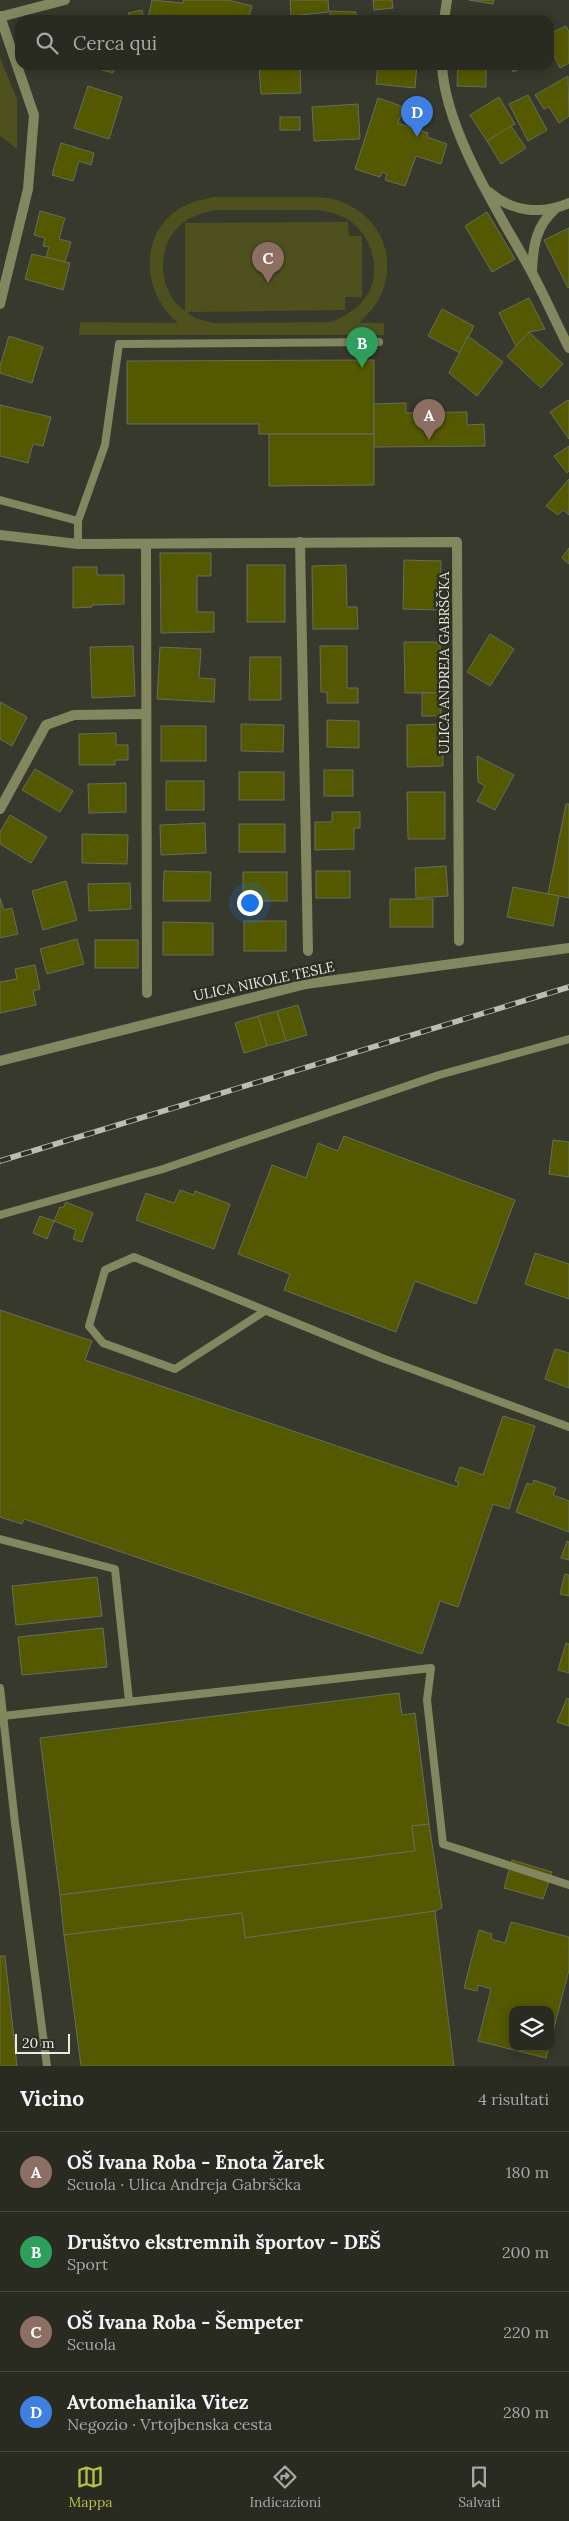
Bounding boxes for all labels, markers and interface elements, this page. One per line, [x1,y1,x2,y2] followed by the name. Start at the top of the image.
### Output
[15,15,554,70] search box
[33,29,61,57] icon: search
[73,31,157,55] text: Cerca qui
[401,96,433,137] pin: D
[252,242,284,283] pin: C
[346,327,378,368] pin: B
[413,399,445,440] pin: A
[435,571,453,754] street label: ULICA ANDREJA GABRŠČKA
[237,890,263,916] your location
[192,957,336,1005] street label: ULICA NIKOLE TESLE
[509,2006,554,2051] map controls
[509,2006,554,2051] button: layers
[15,2031,70,2054] scale bar
[22,2034,54,2052] text: 20 m
[20,2085,84,2112] text: Vicino
[478,2089,549,2109] text: 4 risultati
[67,2150,324,2174] text: OŠ Ivana Roba - Enota Žarek
[31,2162,41,2182] text: A
[506,2162,549,2182] text: 180 m
[67,2174,301,2194] text: Scuola · Ulica Andreja Gabrščka
[67,2230,381,2254] text: Društvo ekstremnih športov - DEŠ
[31,2242,41,2262] text: B
[502,2242,549,2262] text: 200 m
[67,2254,108,2274] text: Sport
[67,2310,303,2334] text: OŠ Ivana Roba - Šempeter
[30,2322,42,2342] text: C
[503,2322,549,2342] text: 220 m
[67,2334,116,2354] text: Scuola
[67,2390,248,2414] text: Avtomehanika Vitez
[30,2402,42,2422] text: D
[503,2402,549,2422] text: 280 m
[67,2414,272,2434] text: Negozio · Vrtojbenska cesta
[68,2463,113,2511] tab: Mappa
[249,2463,321,2511] tab: Indicazioni
[458,2463,500,2511] tab: Salvati

